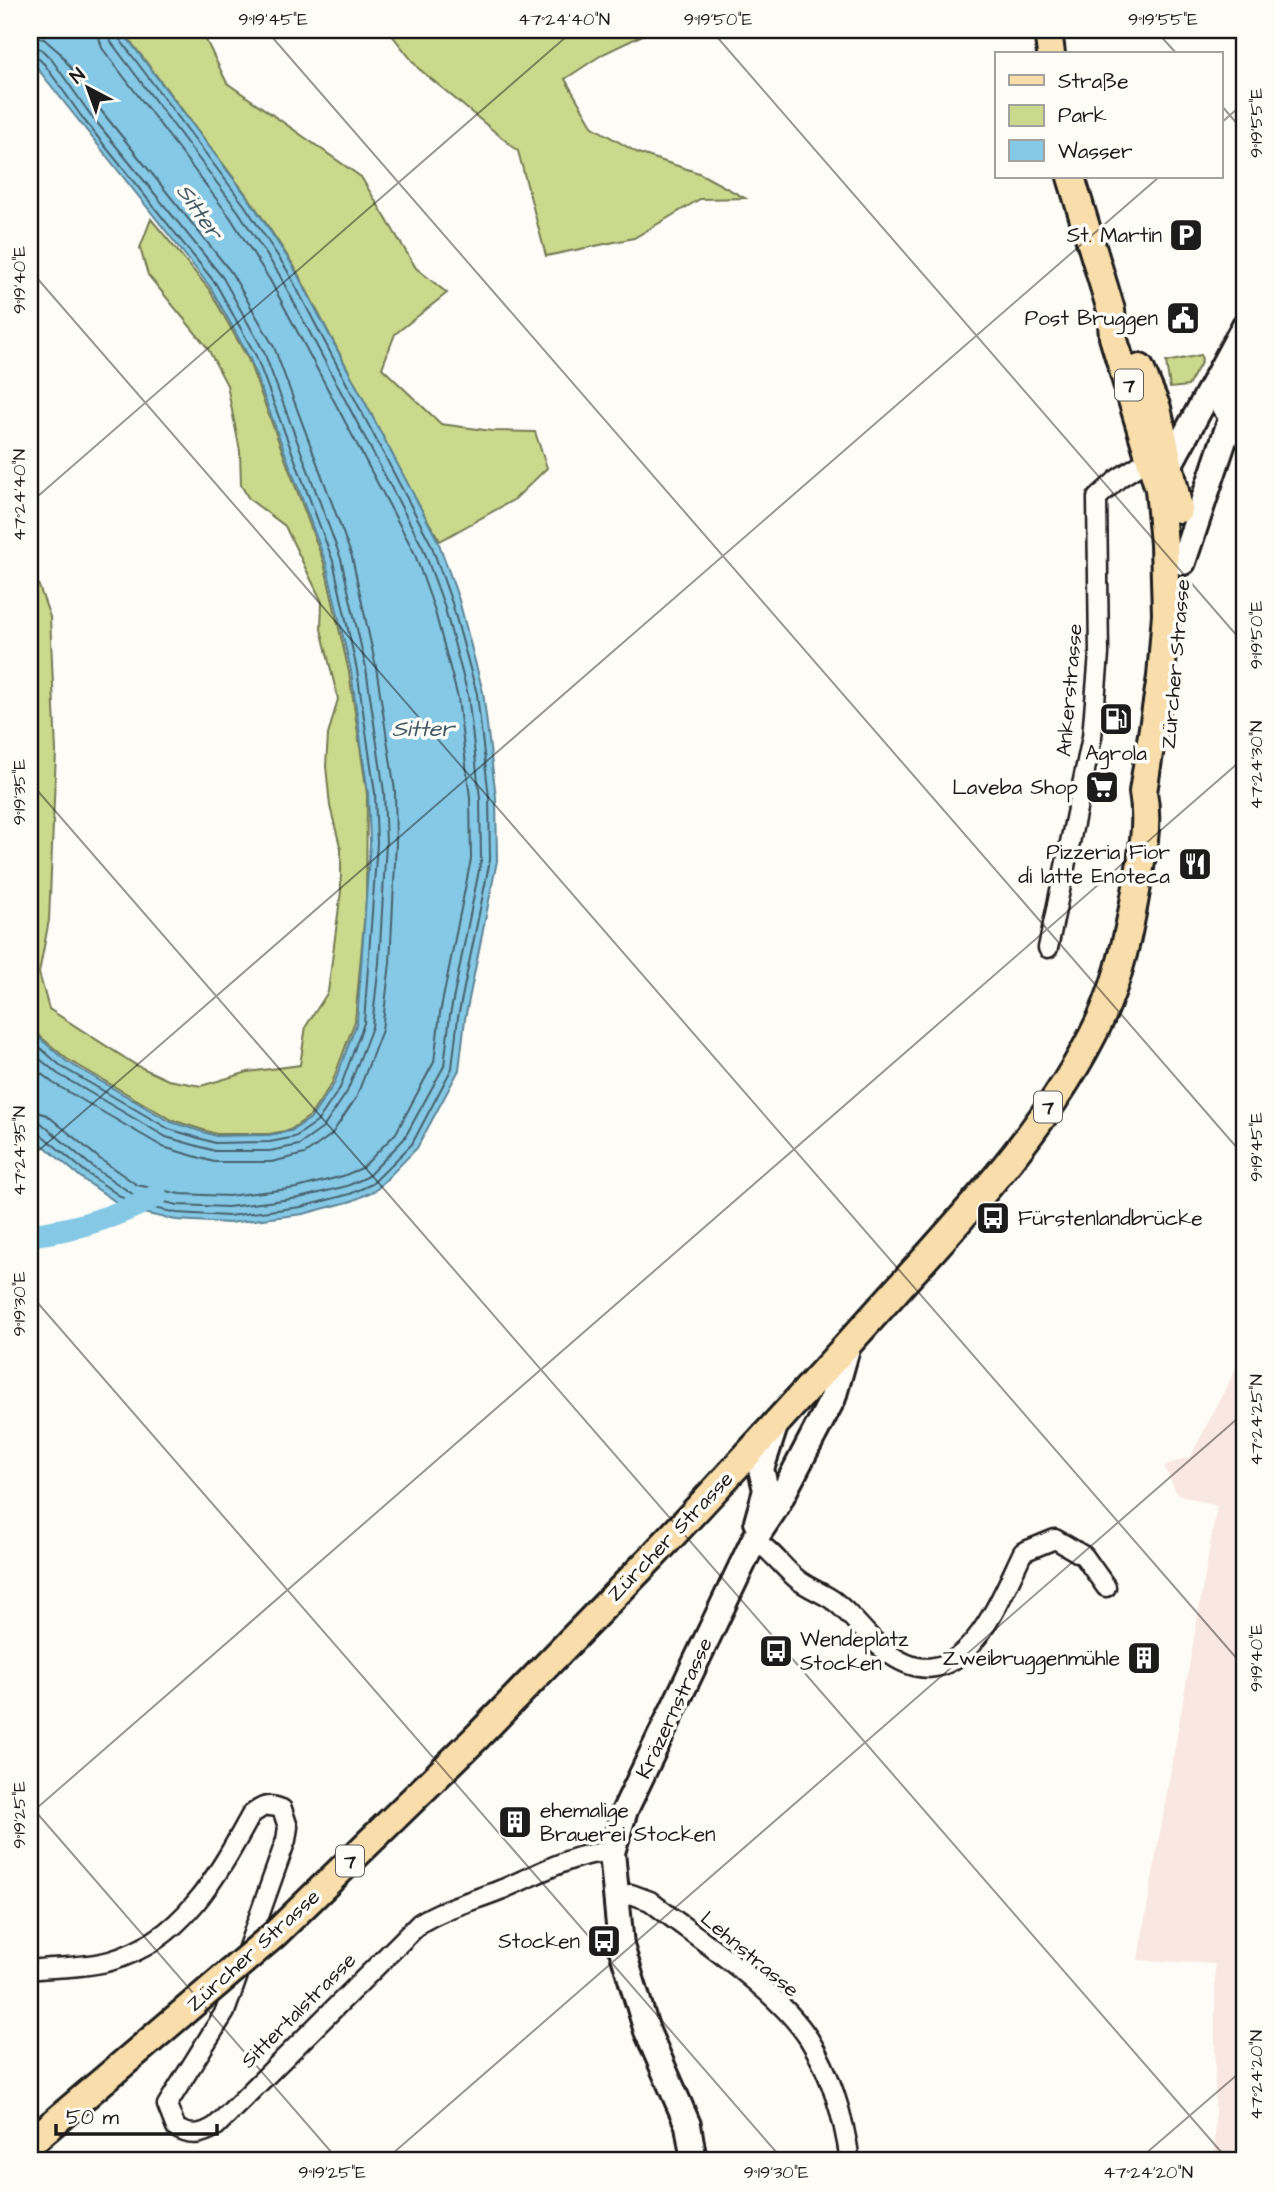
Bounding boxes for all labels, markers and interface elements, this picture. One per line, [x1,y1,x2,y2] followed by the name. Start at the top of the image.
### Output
[238,7,308,32] text: 9°19'45"E
[518,7,610,32] text: 47°24'40"N
[684,7,753,32] text: 9°19'50"E
[1128,7,1198,32] text: 9°19'55"E
[52,52,122,122] north arrow
[995,52,1222,178] legend
[64,62,91,90] text: N
[1058,67,1129,96] text: Straße
[1244,88,1269,158] text: 9°19'55"E
[1058,101,1107,130] text: Park
[1058,137,1133,166] text: Wasser
[168,177,231,248] water label: Sitter
[1167,216,1205,254] parking icon: St. Martin
[1067,221,1162,250] place label: St. Martin
[7,246,32,314] text: 9°19'40"E
[1164,299,1202,337] public building icon: Post Bruggen
[1025,304,1158,335] place label: Post Bruggen
[1115,370,1143,400] road number: 7
[7,449,32,541] text: 47°24'40"N
[1154,578,1197,750] street label: Zürcher Strasse
[1244,600,1269,669] text: 9°19'50"E
[1049,622,1090,758] street label: Ankerstrasse
[1097,700,1135,738] fuel station icon: Agrola
[392,713,456,745] water label: Sitter
[1244,721,1269,809] text: 47°24'30"N
[1085,739,1147,770] place label: Agrola
[7,758,32,825] text: 9°19'35"E
[1083,768,1121,806] supermarket icon: Laveba Shop
[952,773,1078,803] place label: Laveba Shop
[1018,838,1170,891] place label: Pizzeria Fior di latte Enoteca
[1176,845,1214,883] restaurant icon: Pizzeria Fior di latte Enoteca
[1034,1092,1062,1122] road number: 7
[7,1106,32,1196] text: 47°24'35"N
[1244,1112,1269,1182] text: 9°19'45"E
[974,1199,1012,1237] bus stop icon: Fürstenlandbrücke
[1018,1204,1203,1233] place label: Fürstenlandbrücke
[7,1271,32,1337] text: 9°19'30"E
[1244,1374,1269,1466] text: 47°24'25"N
[601,1465,740,1608] street label: Zürcher Strasse
[1244,1624,1269,1692] text: 9°19'40"E
[800,1625,909,1678] place label: Wendeplatz Stocken
[757,1632,795,1670] bus stop icon: Wendeplatz Stocken
[629,1633,720,1783] street label: Kräzernstrasse
[1125,1639,1163,1677] building icon: Zweibruggenmühle
[942,1644,1120,1675] place label: Zweibruggenmühle
[7,1781,32,1849] text: 9°19'25"E
[540,1796,716,1849] place label: ehemalige Brauerei Stocken
[496,1803,534,1841] building icon: ehemalige Brauerei Stocken
[336,1845,364,1876] road number: 7
[180,1883,326,2018] street label: Zürcher Strasse
[694,1905,805,2004] street label: Lehnstrasse
[585,1922,623,1960] bus stop icon: Stocken
[498,1927,580,1956] place label: Stocken
[234,1946,363,2075] street label: Sittertalstrasse
[1244,2030,1269,2120] text: 47°24'20"N
[56,2093,217,2137] scale bar
[66,2103,120,2132] text: 50 m
[298,2160,366,2185] text: 9°19'25"E
[743,2160,809,2185] text: 9°19'30"E
[1103,2160,1193,2185] text: 47°24'20"N

